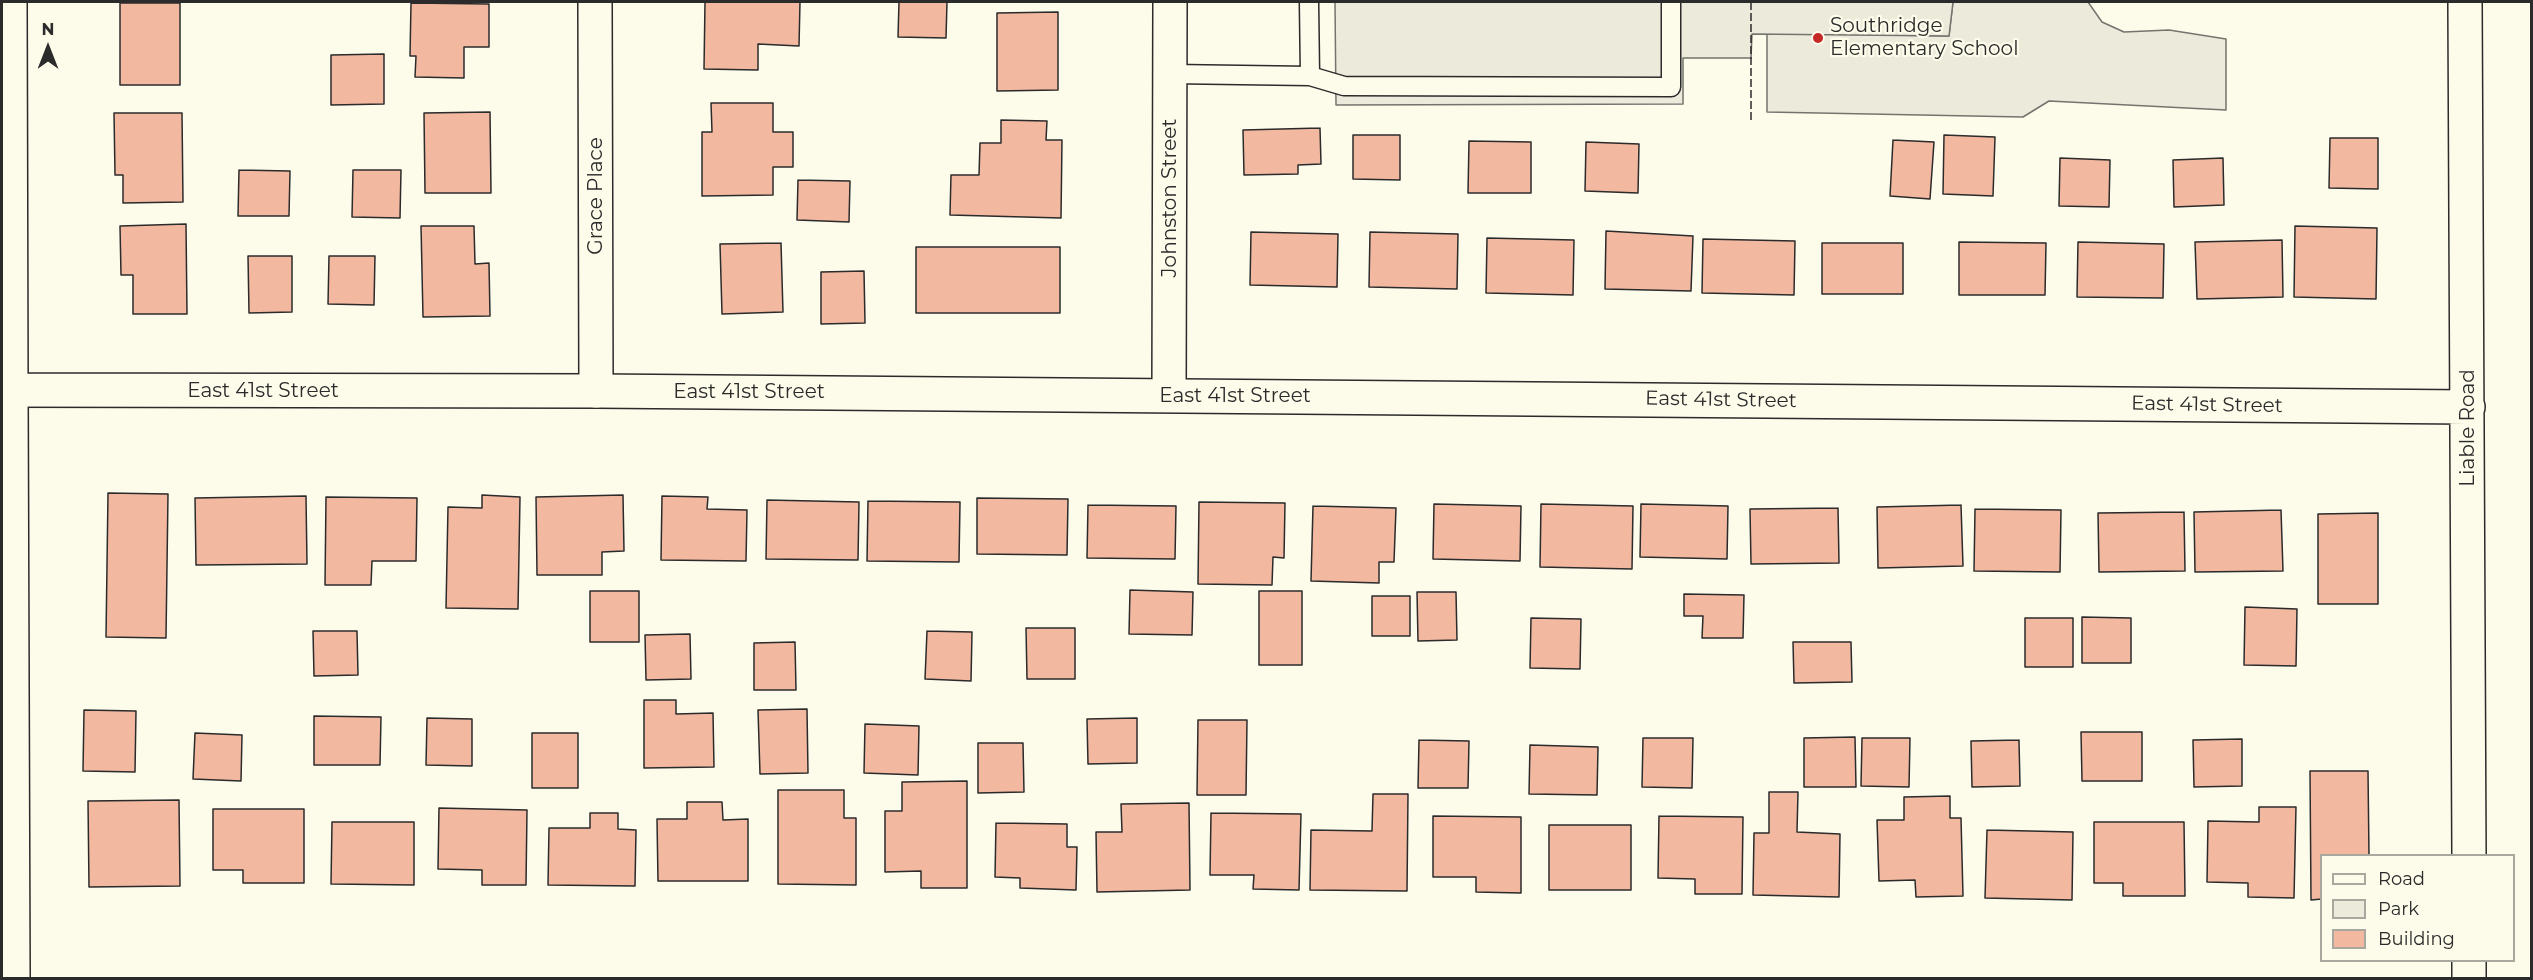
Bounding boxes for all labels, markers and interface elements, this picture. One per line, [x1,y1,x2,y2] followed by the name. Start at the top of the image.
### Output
[1830,14,2019,61] place label: Southridge Elementary School
[18,18,78,78] north arrow
[42,20,54,39] text: N
[1811,31,1825,45] marker: Southridge Elementary School
[1158,119,1182,277] street label: Johnston Street
[584,137,608,255] street label: Grace Place
[2456,369,2480,487] street label: Liable Road
[187,379,339,403] street label: East 41st Street
[673,380,825,404] street label: East 41st Street
[1159,384,1311,408] street label: East 41st Street
[1645,387,1797,413] street label: East 41st Street
[2131,392,2283,418] street label: East 41st Street
[2320,854,2515,962] legend
[2378,868,2425,890] text: Road
[2378,898,2419,920] text: Park
[2378,928,2455,950] text: Building

